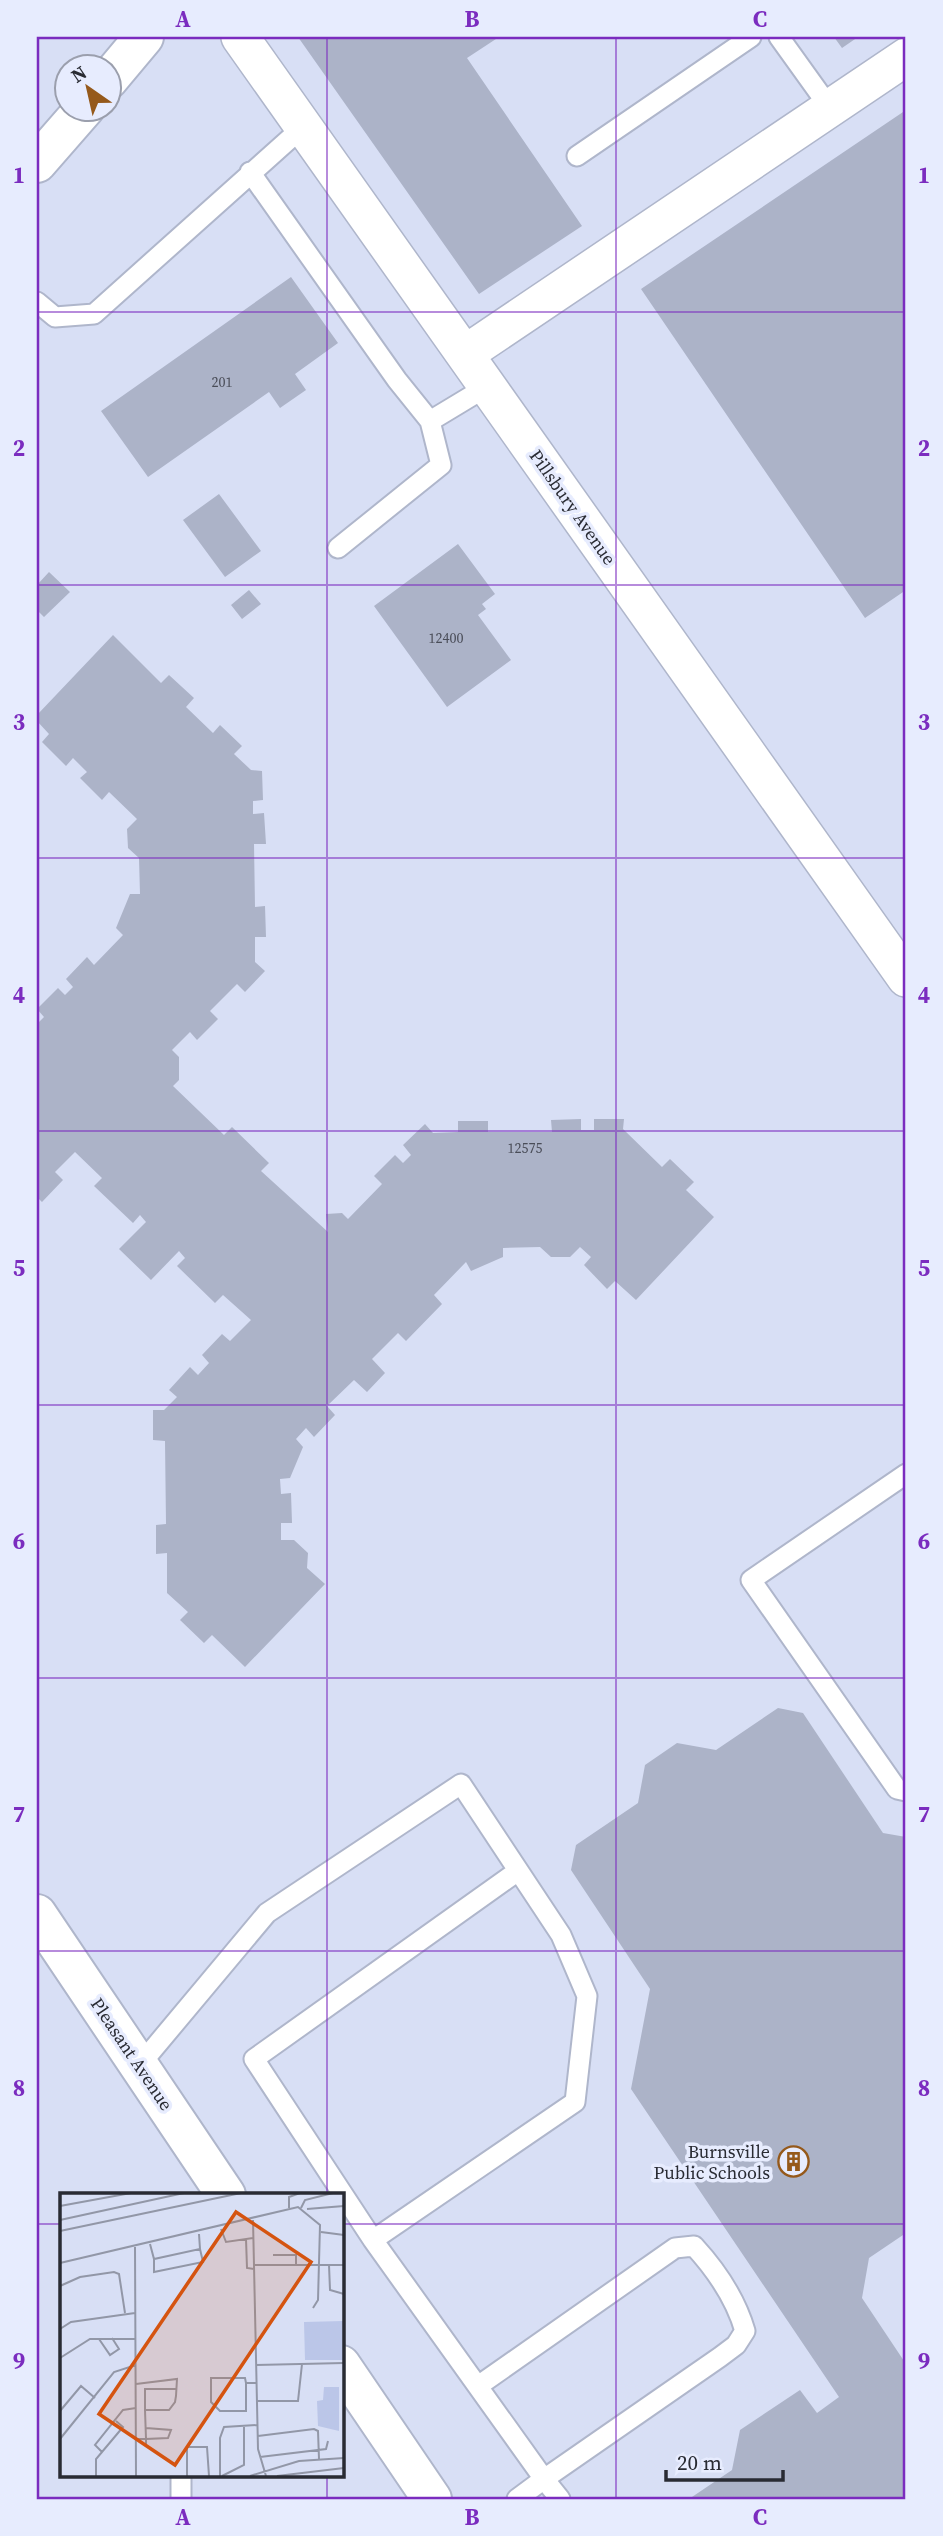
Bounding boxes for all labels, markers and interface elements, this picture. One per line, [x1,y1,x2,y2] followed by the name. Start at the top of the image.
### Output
[175,3,191,35] text: A
[465,3,480,35] text: B
[753,3,767,35] text: C
[52,52,122,122] north arrow
[65,59,92,89] text: N
[13,159,25,191] text: 1
[918,159,930,191] text: 1
[212,372,233,392] house number: 201
[13,432,25,464] text: 2
[918,432,930,464] text: 2
[524,444,622,570] street label: Pillsbury Avenue
[429,628,464,648] house number: 12400
[13,706,25,738] text: 3
[918,706,930,738] text: 3
[13,979,25,1011] text: 4
[918,979,930,1011] text: 4
[508,1138,543,1158] house number: 12575
[13,1252,25,1284] text: 5
[918,1252,930,1284] text: 5
[13,1525,25,1557] text: 6
[918,1525,930,1557] text: 6
[13,1798,25,1830] text: 7
[918,1798,930,1830] text: 7
[85,1993,179,2115] street label: Pleasant Avenue
[13,2072,25,2104] text: 8
[918,2072,930,2104] text: 8
[654,2139,770,2185] place label: Burnsville Public Schools
[776,2144,810,2178] building icon: Burnsville Public Schools
[60,2193,343,2476] inset map
[13,2345,25,2377] text: 9
[918,2345,930,2377] text: 9
[666,2438,784,2482] scale bar
[677,2448,722,2477] text: 20 m
[175,2501,191,2533] text: A
[465,2501,480,2533] text: B
[753,2501,767,2533] text: C

